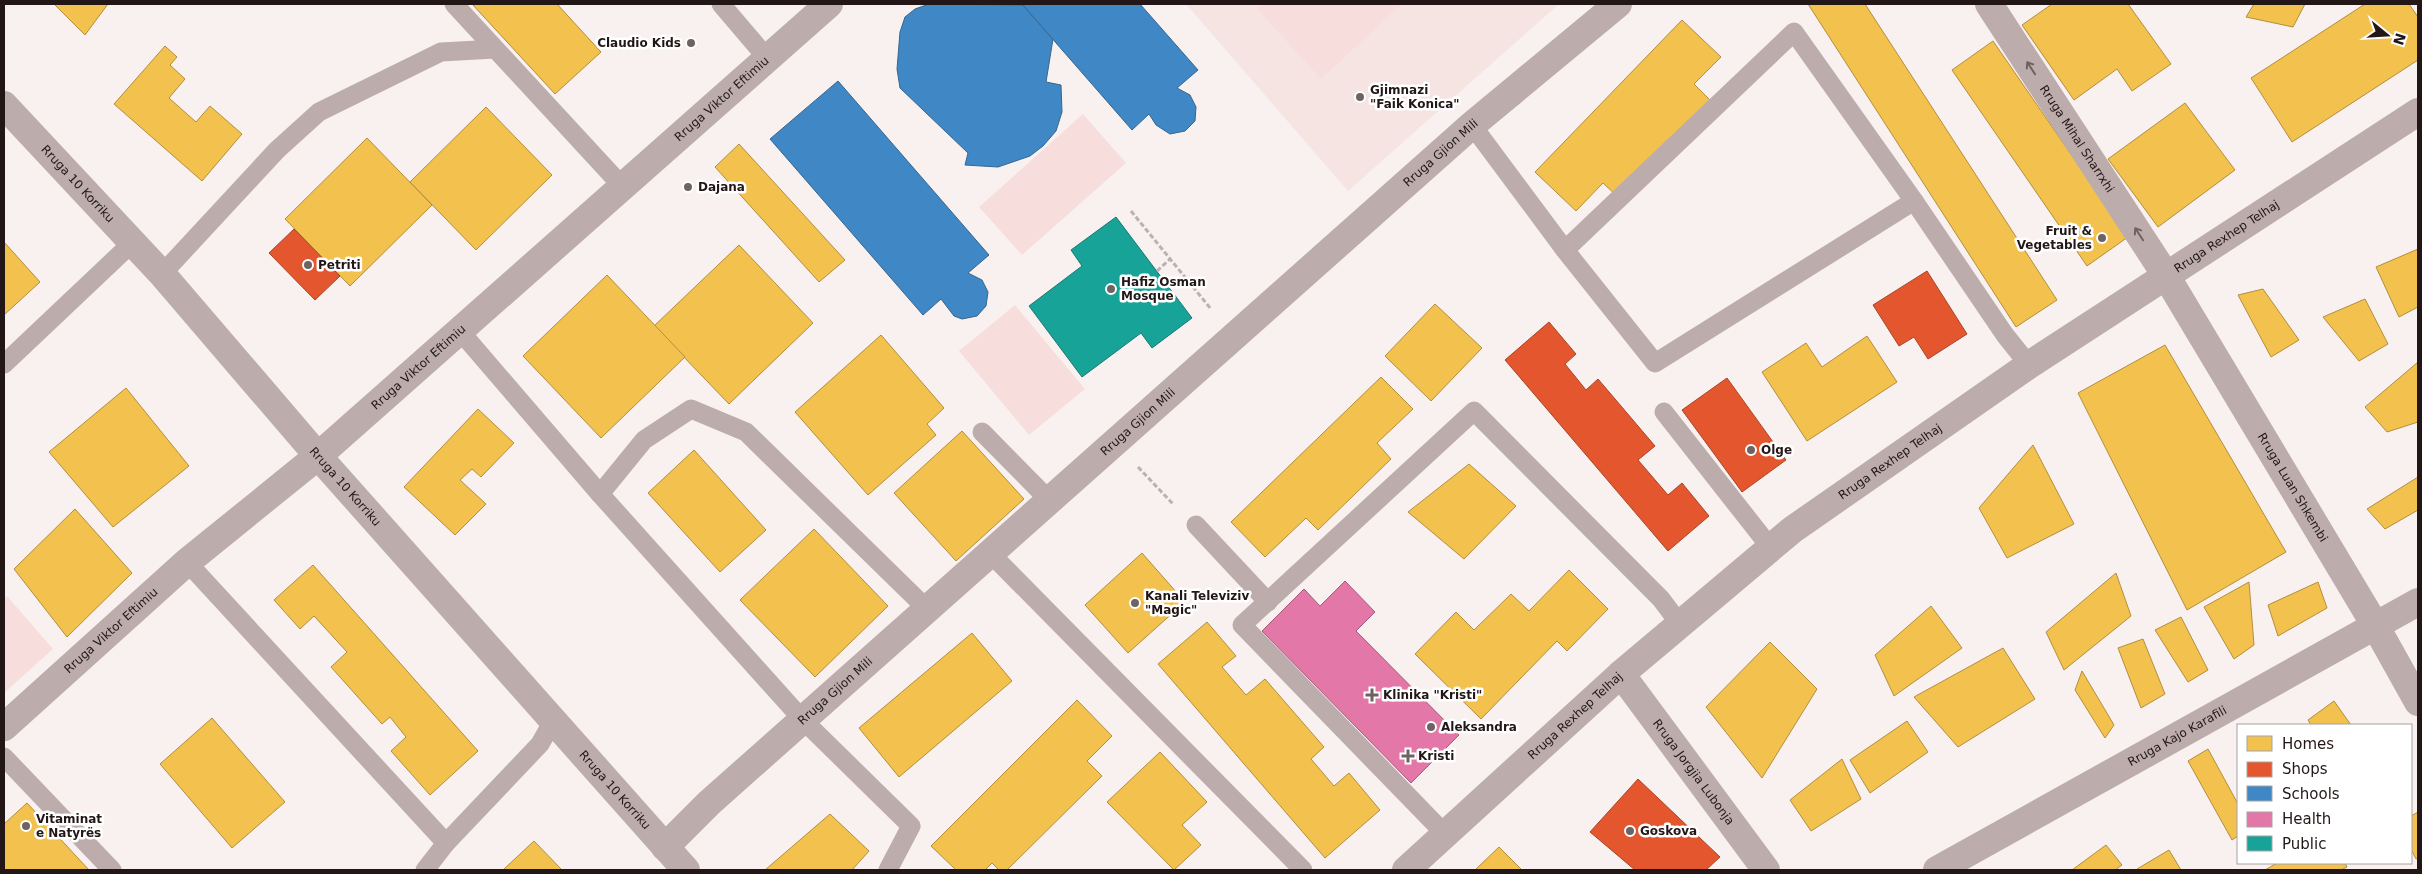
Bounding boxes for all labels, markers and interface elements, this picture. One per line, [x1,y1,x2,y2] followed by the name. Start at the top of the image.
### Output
[2362,10,2412,60] north arrow
[2390,31,2409,47] text: N
[597,36,681,50] place label: Claudio Kids
[685,37,697,49] marker: Claudio Kids
[672,53,772,144] street label: Rruga Viktor Eftimiu
[2026,61,2036,75] one-way arrow
[2037,82,2117,195] street label: Rruga Mihal Sharrxhi
[1370,83,1460,111] place label: Gjimnazi "Faik Konica"
[1354,91,1366,103] marker: Gjimnazi "Faik Konica"
[1401,116,1481,190] street label: Rruga Gjion Mili
[38,142,117,225] street label: Rruga 10 Korriku
[698,180,745,194] place label: Dajana
[682,181,694,193] marker: Dajana
[2171,197,2282,276] street label: Rruga Rexhep Telhaj
[2017,224,2092,252] place label: Fruit & Vegetables
[2134,227,2144,241] one-way arrow
[2096,232,2108,244] marker: Fruit & Vegetables
[318,258,361,272] place label: Petriti
[302,259,314,271] marker: Petriti
[1121,275,1206,303] place label: Hafiz Osman Mosque
[1105,283,1117,295] marker: Hafiz Osman Mosque
[368,322,468,413] street label: Rruga Viktor Eftimiu
[1098,385,1178,459] street label: Rruga Gjion Mili
[1836,421,1944,502] street label: Rruga Rexhep Telhaj
[2255,430,2331,544] street label: Rruga Luan Shkembi
[1761,443,1792,457] place label: Olge
[307,444,384,529] street label: Rruga 10 Korriku
[1745,444,1757,456] marker: Olge
[61,585,161,676] street label: Rruga Viktor Eftimiu
[1145,589,1249,617] place label: Kanali Televiziv "Magic"
[1129,597,1141,609] marker: Kanali Televiziv "Magic"
[795,654,875,728] street label: Rruga Gjion Mili
[1525,669,1625,762] street label: Rruga Rexhep Telhaj
[1365,688,1379,702] marker: Klinika "Kristi"
[1383,688,1482,702] place label: Klinika "Kristi"
[2125,703,2229,769] street label: Rruga Kajo Karafili
[1650,716,1737,828] street label: Rruga Jorgjia Lubonja
[1441,720,1517,734] place label: Aleksandra
[1425,721,1437,733] marker: Aleksandra
[2237,724,2412,864] legend
[2282,735,2334,753] text: Homes
[576,748,654,832] street label: Rruga 10 Korriku
[1418,749,1454,763] place label: Kristi
[1402,750,1414,762] marker: Kristi
[2282,760,2328,778] text: Shops
[2282,785,2340,803] text: Schools
[2282,810,2331,828] text: Health
[36,812,102,840] place label: Vitaminat e Natyrës
[20,820,32,832] marker: Vitaminat e Natyrës
[1640,824,1697,838] place label: Goskova
[1624,825,1636,837] marker: Goskova
[2282,835,2326,853] text: Public

